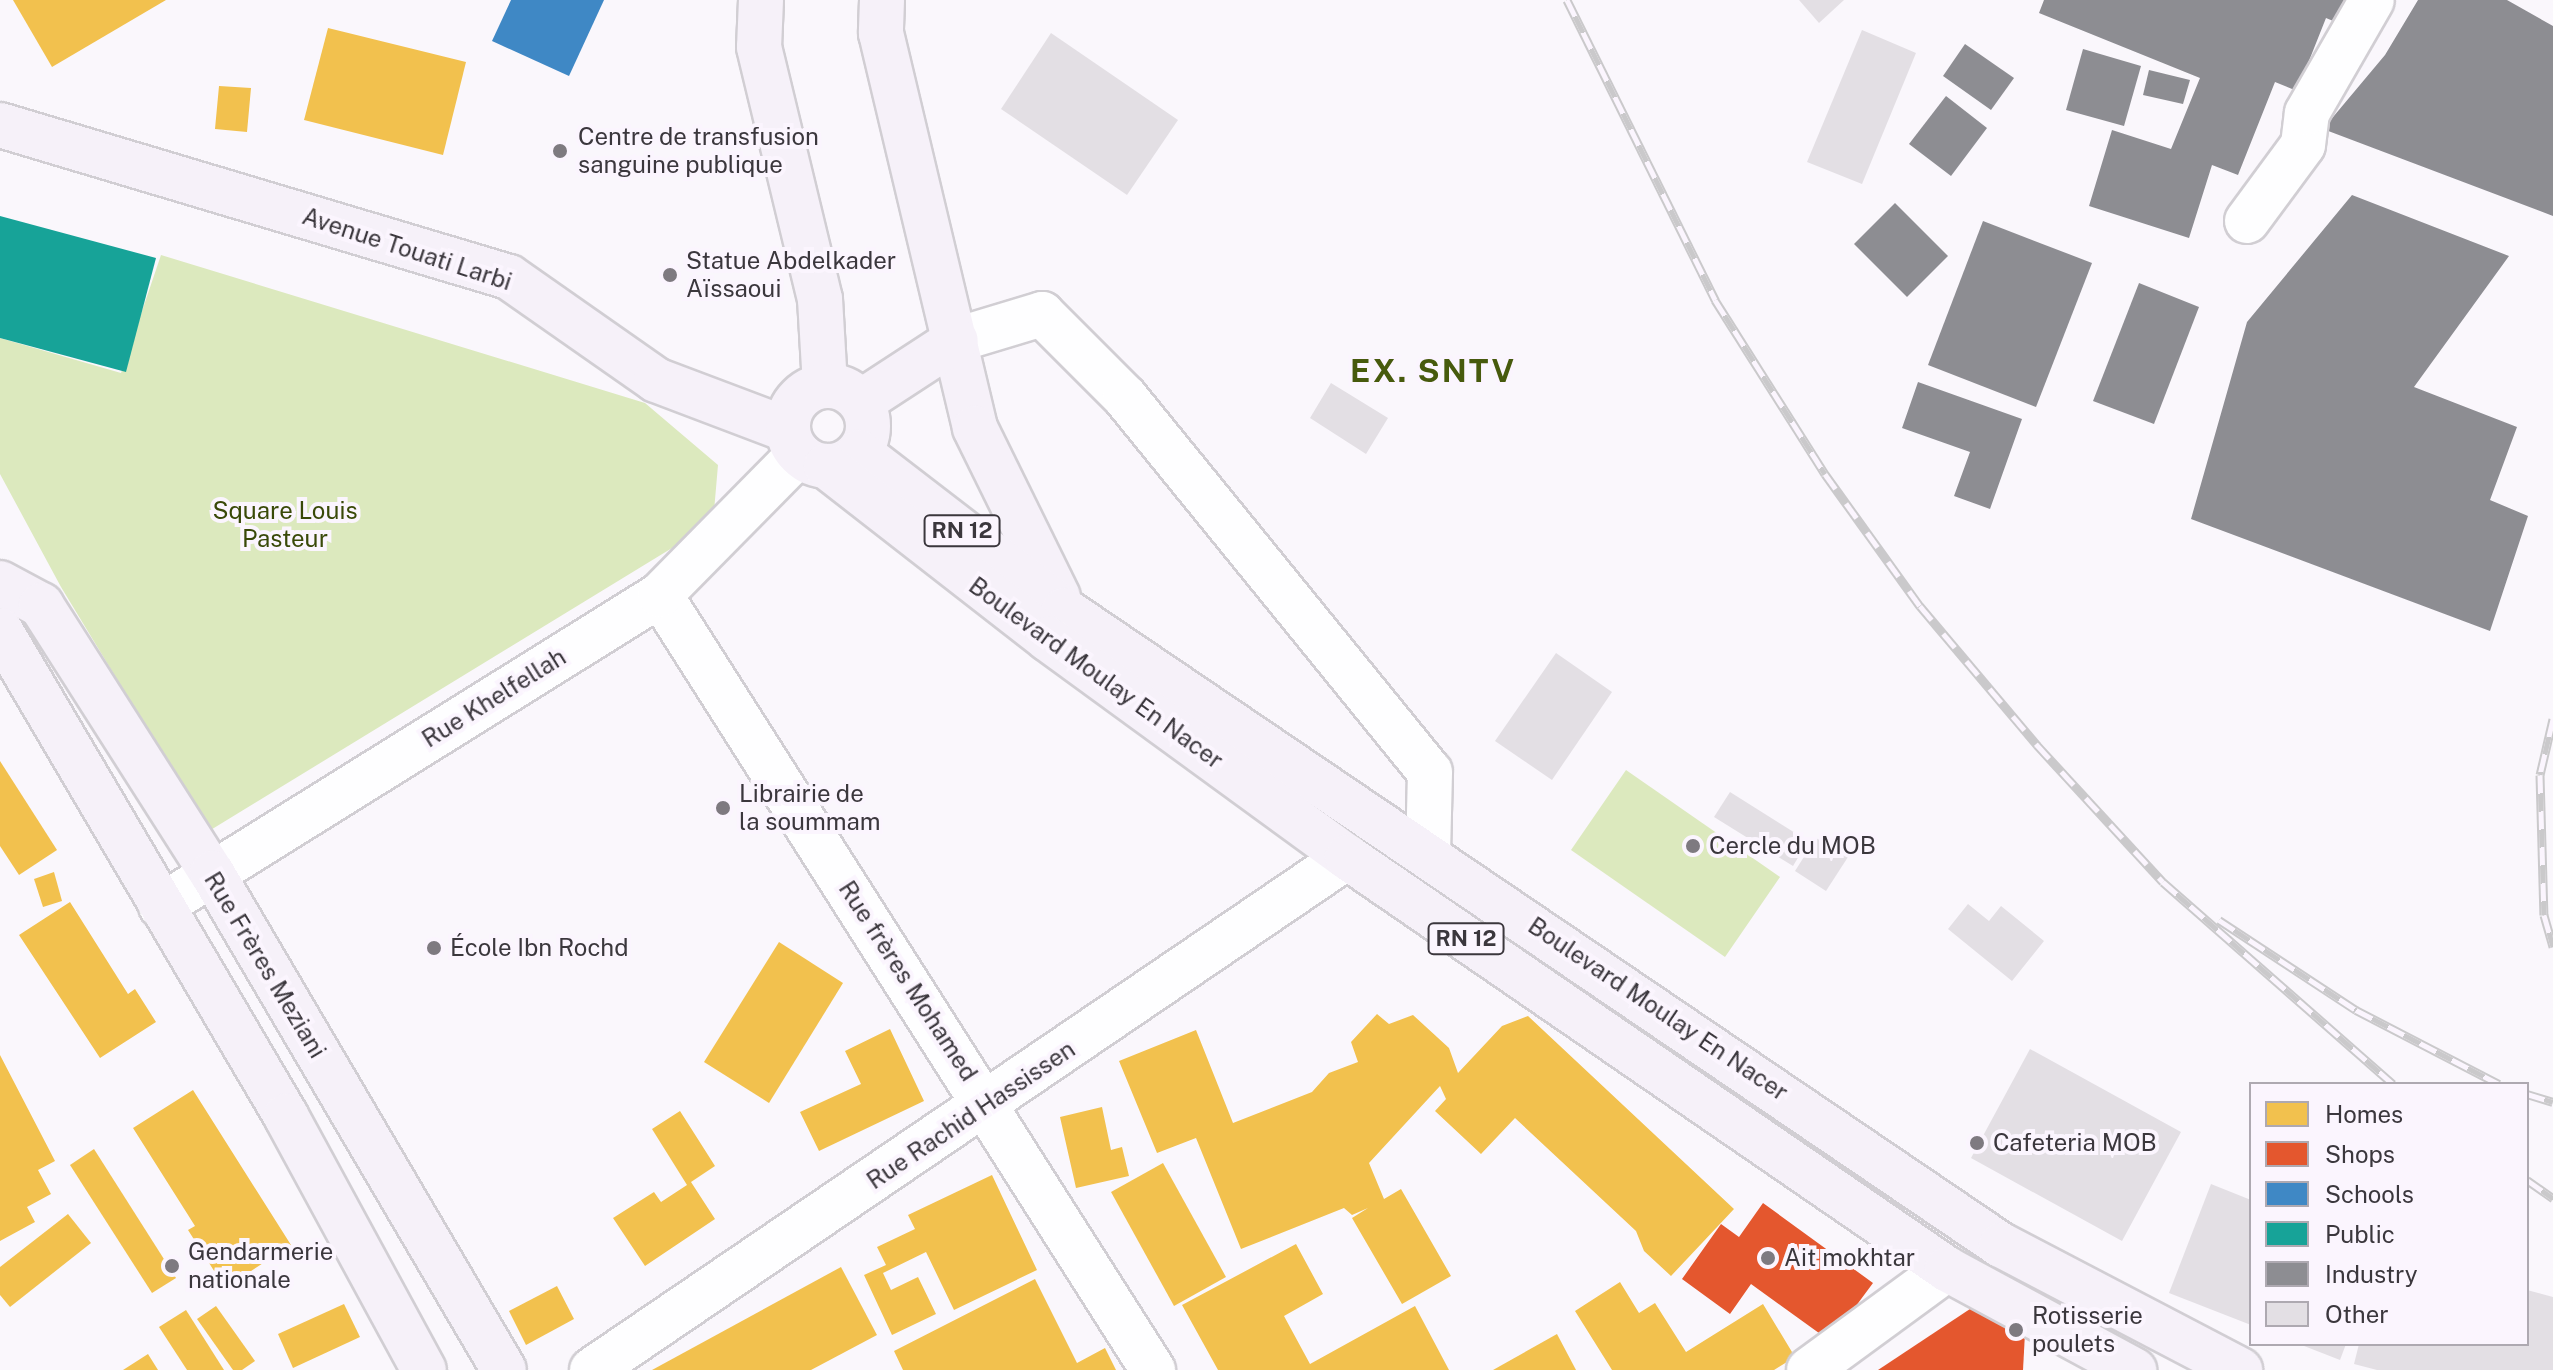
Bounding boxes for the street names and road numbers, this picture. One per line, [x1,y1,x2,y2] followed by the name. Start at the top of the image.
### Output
[299,202,515,296] street label: Avenue Touati Larbi
[922,513,1002,549] road number: RN 12
[963,571,1229,775] street label: Boulevard Moulay En Nacer
[417,642,571,754] street label: Rue Khelfellah
[198,867,332,1063] street label: Rue Frères Meziani
[833,876,983,1086] street label: Rue frères Mohamed
[1523,911,1793,1107] street label: Boulevard Moulay En Nacer
[1426,921,1506,957] road number: RN 12
[861,1035,1081,1195] street label: Rue Rachid Hassissen

